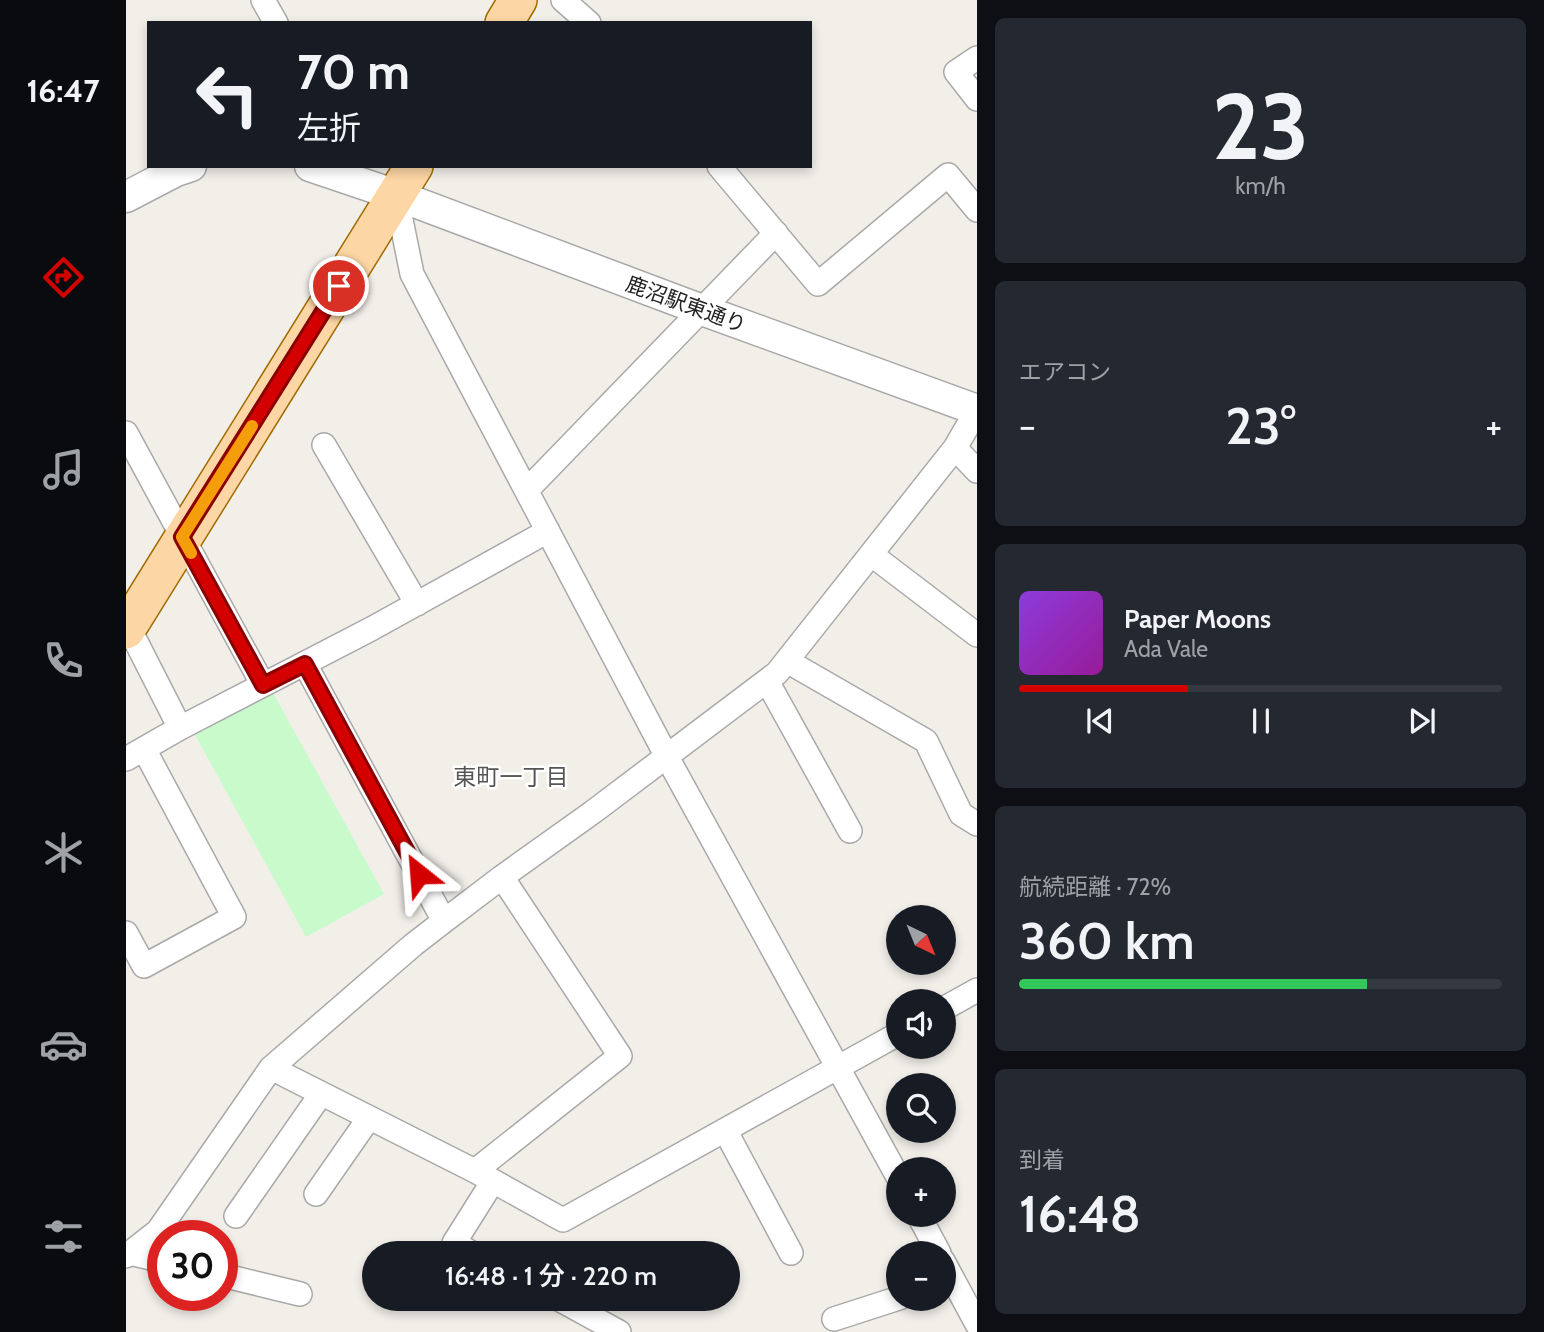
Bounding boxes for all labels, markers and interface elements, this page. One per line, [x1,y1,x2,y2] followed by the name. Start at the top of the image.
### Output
[297,42,410,101] text: 70 m
[182,49,273,140] icon: left
[26,71,100,110] text: 16:47
[1212,71,1309,182] text: 23
[297,108,361,147] text: 左折
[1235,172,1286,200] text: km/h
[39,253,88,302] icon: directions
[309,256,369,316] pin
[320,267,358,305] icon: arrive
[623,271,749,337] street label: 鹿沼駅東通り
[1019,358,1111,386] text: エアコン
[1225,394,1296,457] text: 23°
[1019,402,1036,449] text: −
[1485,402,1502,449] text: +
[39,445,88,494] icon: music
[1124,603,1271,635] text: Paper Moons
[1124,635,1208,663] text: Ada Vale
[39,636,88,685] icon: phone
[1081,702,1119,740] icon: previous
[1242,702,1280,740] icon: pause
[1403,702,1441,740] icon: next
[454,763,569,791] district label: 東町一丁目
[39,828,88,877] icon: climate
[382,837,456,911] position arrow
[1019,873,1171,901] text: 航続距離 · 72%
[886,905,956,975] north arrow
[886,905,956,1311] map controls
[1019,909,1195,972] text: 360 km
[886,989,956,1059] button: sound
[39,1020,88,1069] icon: car
[886,1073,956,1143] button: search
[1019,1146,1065,1174] text: 到着
[886,1157,956,1227] button: +
[1019,1182,1141,1245] text: 16:48
[39,1212,88,1261] icon: filters
[147,1220,238,1311] speed limit sign: 30
[886,1241,956,1311] button: −
[445,1260,657,1292] text: 16:48 · 1 分 · 220 m

